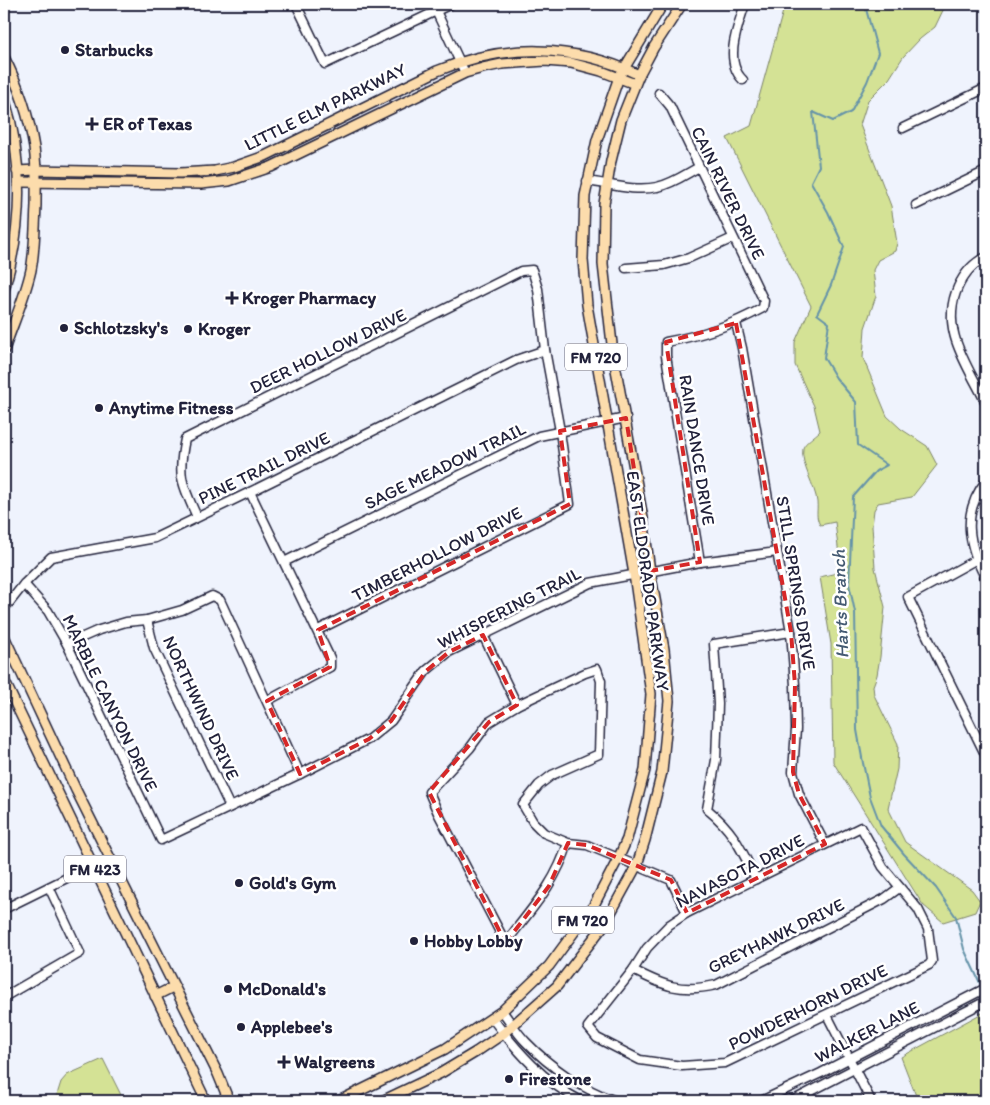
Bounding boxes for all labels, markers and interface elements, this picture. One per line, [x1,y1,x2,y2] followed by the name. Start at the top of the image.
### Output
[75,39,153,61] place label: Starbucks
[59,44,71,56] marker: Starbucks
[240,58,410,156] street label: LITTLE ELM PARKWAY
[103,113,192,135] place label: ER of Texas
[85,117,99,131] marker: ER of Texas
[686,123,770,263] street label: CAIN RIVER DRIVE
[242,287,377,309] place label: Kroger Pharmacy
[226,292,238,304] marker: Kroger Pharmacy
[246,303,410,398] street label: DEER HOLLOW DRIVE
[74,317,168,339] place label: Schlotzsky's
[198,318,251,340] place label: Kroger
[58,322,70,334] marker: Schlotzsky's
[182,323,194,335] marker: Kroger
[565,344,627,371] road number: FM 720
[674,373,720,527] street label: RAIN DANCE DRIVE
[108,397,234,419] place label: Anytime Fitness
[93,402,105,414] marker: Anytime Fitness
[361,417,529,515] street label: SAGE MEADOW TRAIL
[195,427,333,509] street label: PINE TRAIL DRIVE
[622,469,674,693] street label: EAST ELDORADO PARKWAY
[771,494,821,672] street label: STILL SPRINGS DRIVE
[348,502,526,606] street label: TIMBERHOLLOW DRIVE
[827,548,853,659] water label: Harts Branch
[434,562,584,654] street label: WHISPERING TRAIL
[57,611,163,795] street label: MARBLE CANYON DRIVE
[158,632,244,784] street label: NORTHWIND DRIVE
[672,829,808,913] street label: NAVASOTA DRIVE
[64,856,126,882] road number: FM 423
[249,872,337,894] place label: Gold's Gym
[233,877,245,889] marker: Gold's Gym
[704,893,848,979] street label: GREYHAWK DRIVE
[552,906,614,934] road number: FM 720
[424,930,523,952] place label: Hobby Lobby
[408,935,420,947] marker: Hobby Lobby
[725,959,891,1055] street label: POWDERHORN DRIVE
[238,978,326,1000] place label: McDonald's
[222,983,234,995] marker: McDonald's
[811,996,923,1068] street label: WALKER LANE
[250,1016,333,1038] place label: Applebee's
[235,1021,247,1033] marker: Applebee's
[294,1051,375,1073] place label: Walgreens
[278,1056,290,1068] marker: Walgreens
[519,1068,592,1090] place label: Firestone
[503,1073,515,1085] marker: Firestone

